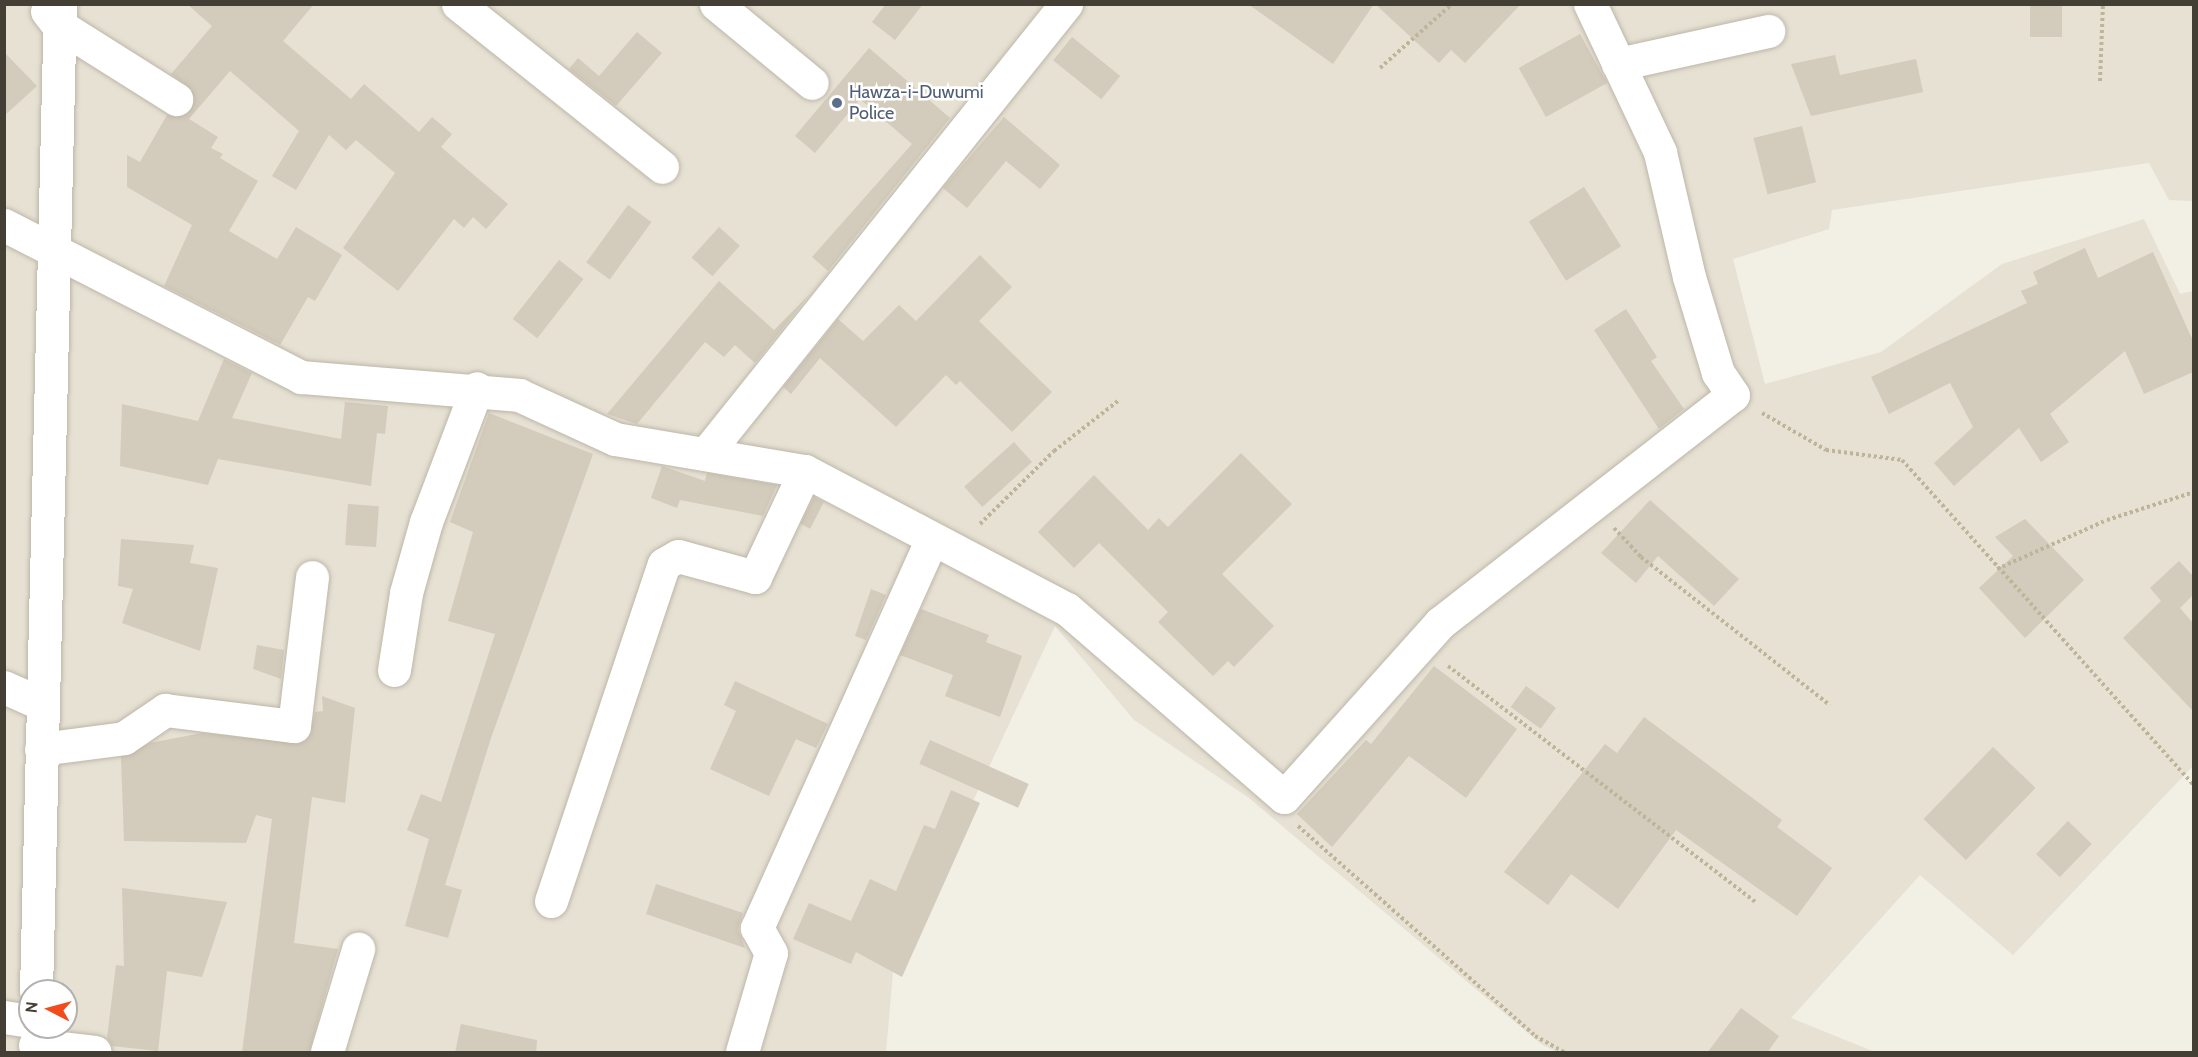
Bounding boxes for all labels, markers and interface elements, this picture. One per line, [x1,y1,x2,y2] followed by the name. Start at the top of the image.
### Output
[849,82,984,124] place label: Hawza-i-Duwumi Police
[830,96,844,110] marker: Hawza-i-Duwumi Police
[18,979,78,1039] north arrow
[22,1001,42,1014] text: N

